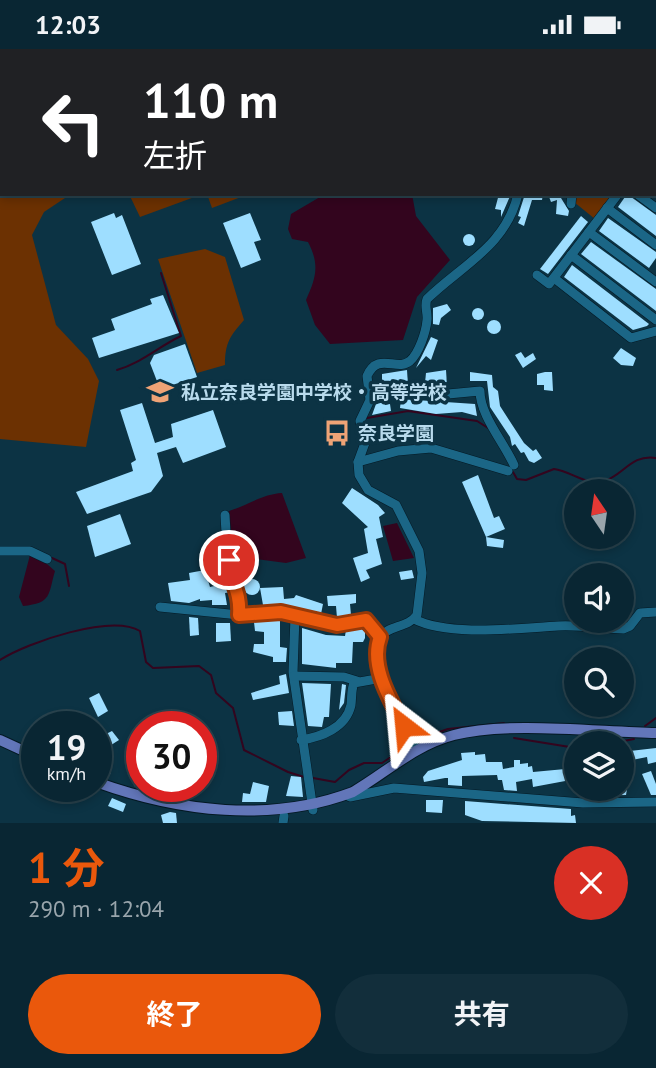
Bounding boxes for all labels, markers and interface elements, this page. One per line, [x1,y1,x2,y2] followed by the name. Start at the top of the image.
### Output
[35,8,101,41] text: 12:03
[143,68,278,132] text: 110 m
[28,77,119,168] icon: left
[143,134,207,176] text: 左折
[145,377,175,407] school or university icon: 私立奈良学園中学校・高等学校
[181,380,447,404] place label: 私立奈良学園中学校・高等学校
[322,418,352,448] bus stop icon: 奈良学園
[358,421,434,445] place label: 奈良学園
[564,479,634,549] north arrow
[564,479,634,801] map controls
[199,530,259,590] pin
[210,541,248,579] icon: arrive
[564,563,634,633] button: sound
[564,647,634,717] button: search
[367,689,441,763] position arrow
[126,711,217,802] speed limit sign: 30
[47,724,86,770] text: 19
[564,731,634,801] button: layers
[47,762,86,785] text: km/h
[28,840,104,895] text: 1 分
[554,846,628,920] button: close
[28,894,164,923] text: 290 m · 12:04
[28,974,321,1054] button: 終了
[335,974,628,1054] button: 共有

